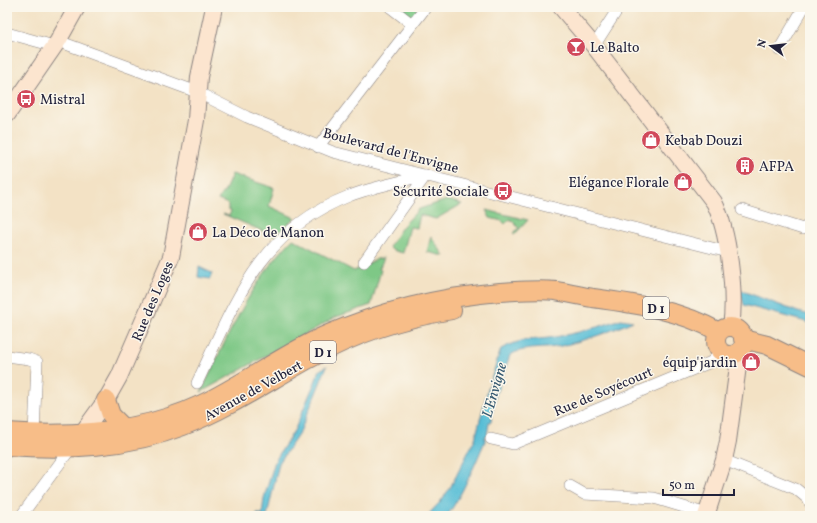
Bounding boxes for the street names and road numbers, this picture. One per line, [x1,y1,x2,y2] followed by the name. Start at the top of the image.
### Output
[321,124,461,179] street label: Boulevard de l'Envigne
[128,259,179,345] street label: Rue des Loges
[643,297,669,319] road number: D 1
[310,341,336,363] road number: D 1
[201,356,306,426] street label: Avenue de Velbert
[551,363,656,422] street label: Rue de Soyécourt

